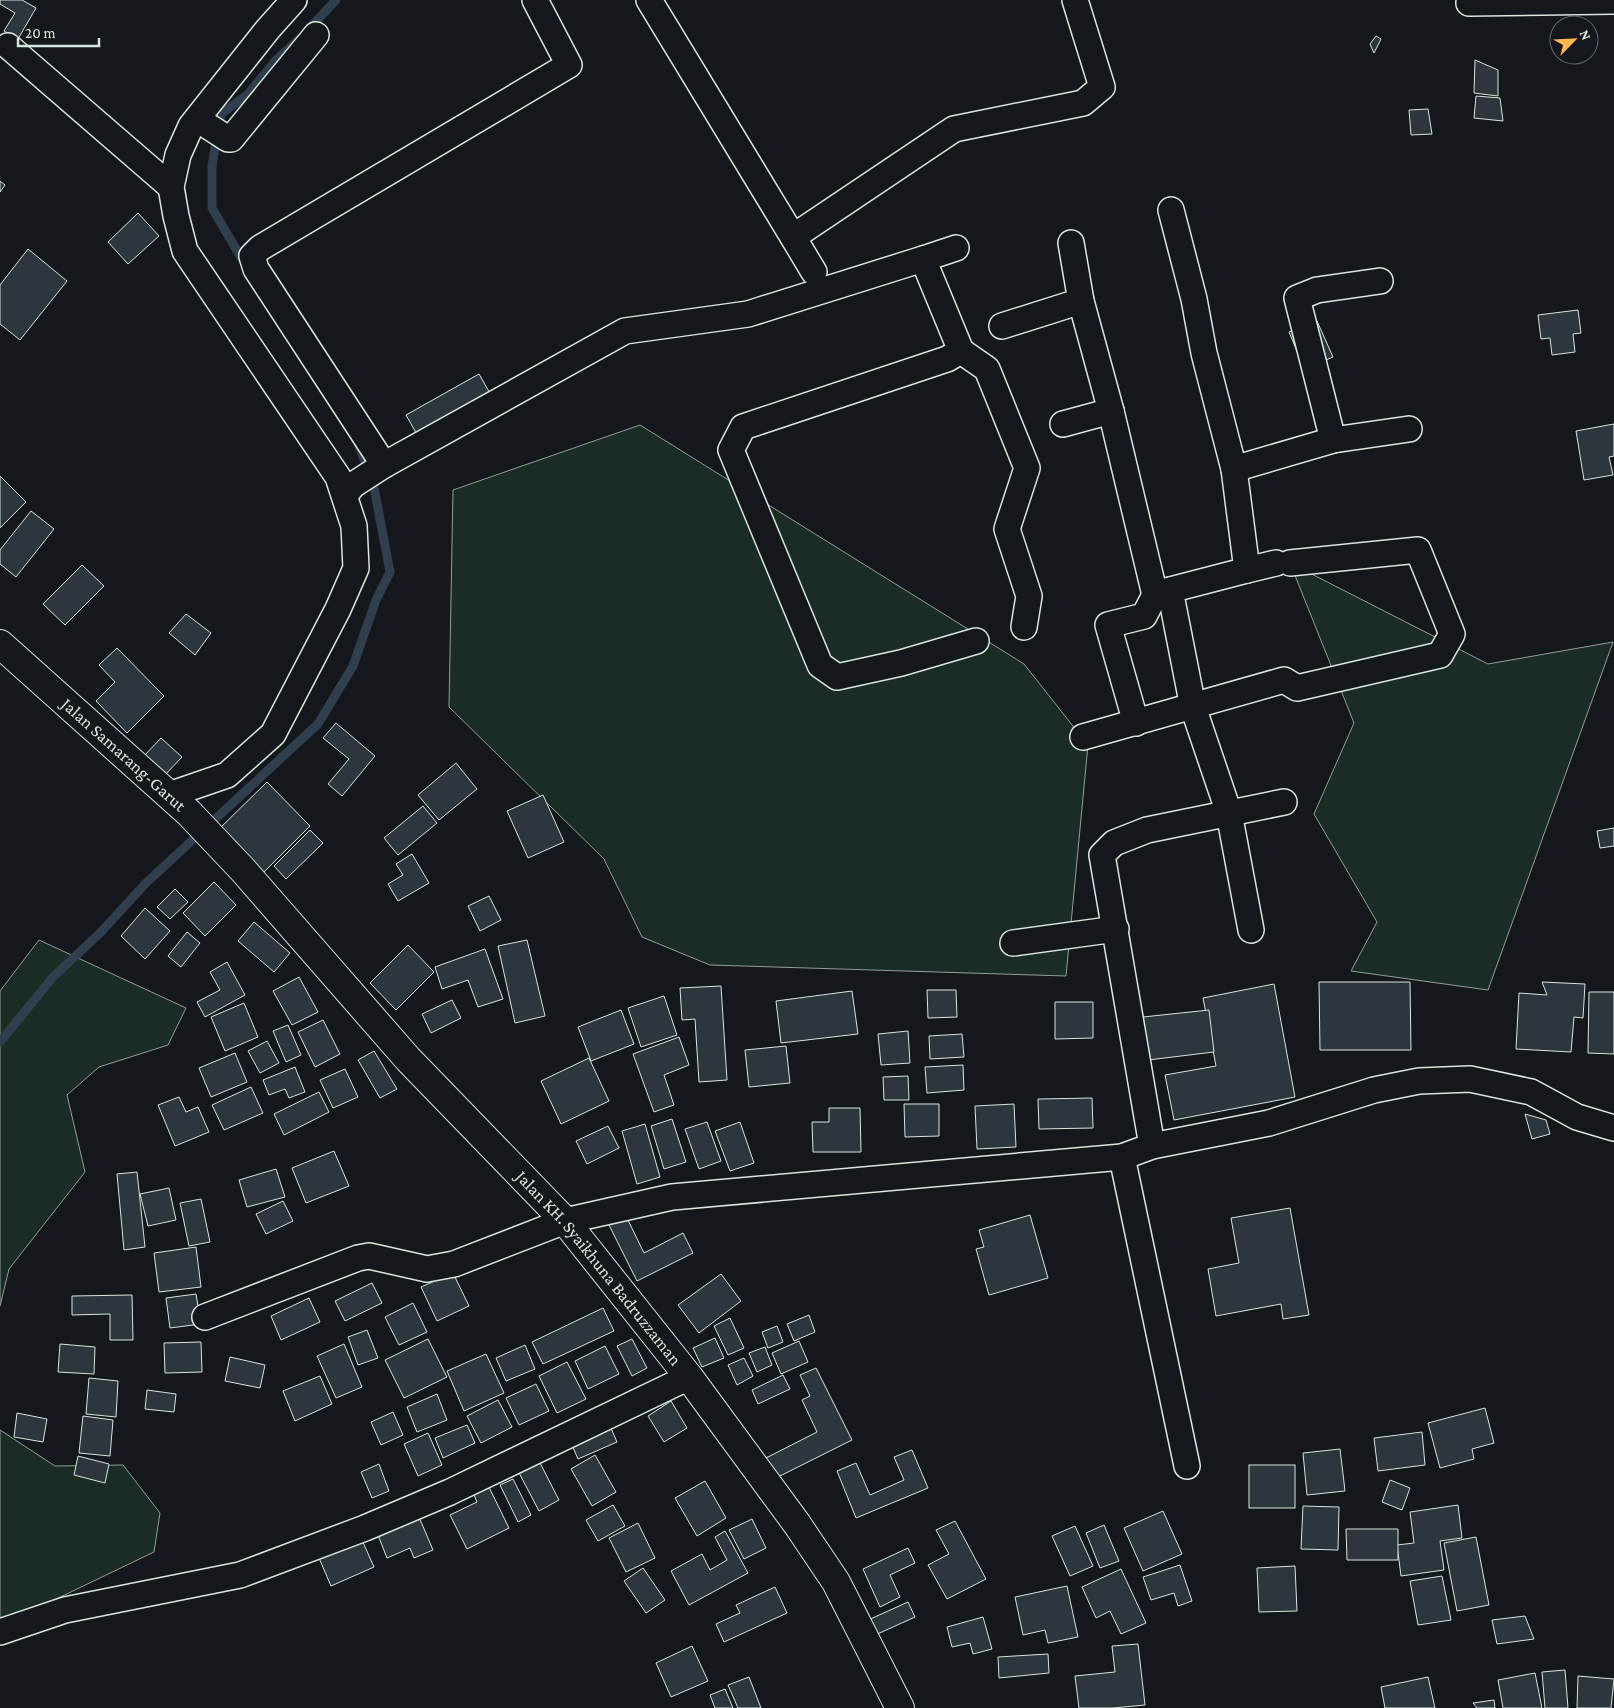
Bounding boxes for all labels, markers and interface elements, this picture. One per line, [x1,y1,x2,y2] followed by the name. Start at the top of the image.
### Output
[18,15,99,47] scale bar
[1549,15,1599,65] north arrow
[25,25,56,41] text: 20 m
[1577,27,1595,43] text: N
[56,692,191,816] street label: Jalan Samarang-Garut
[510,1165,686,1369] street label: Jalan KH. Syaikhuna Badruzzaman

